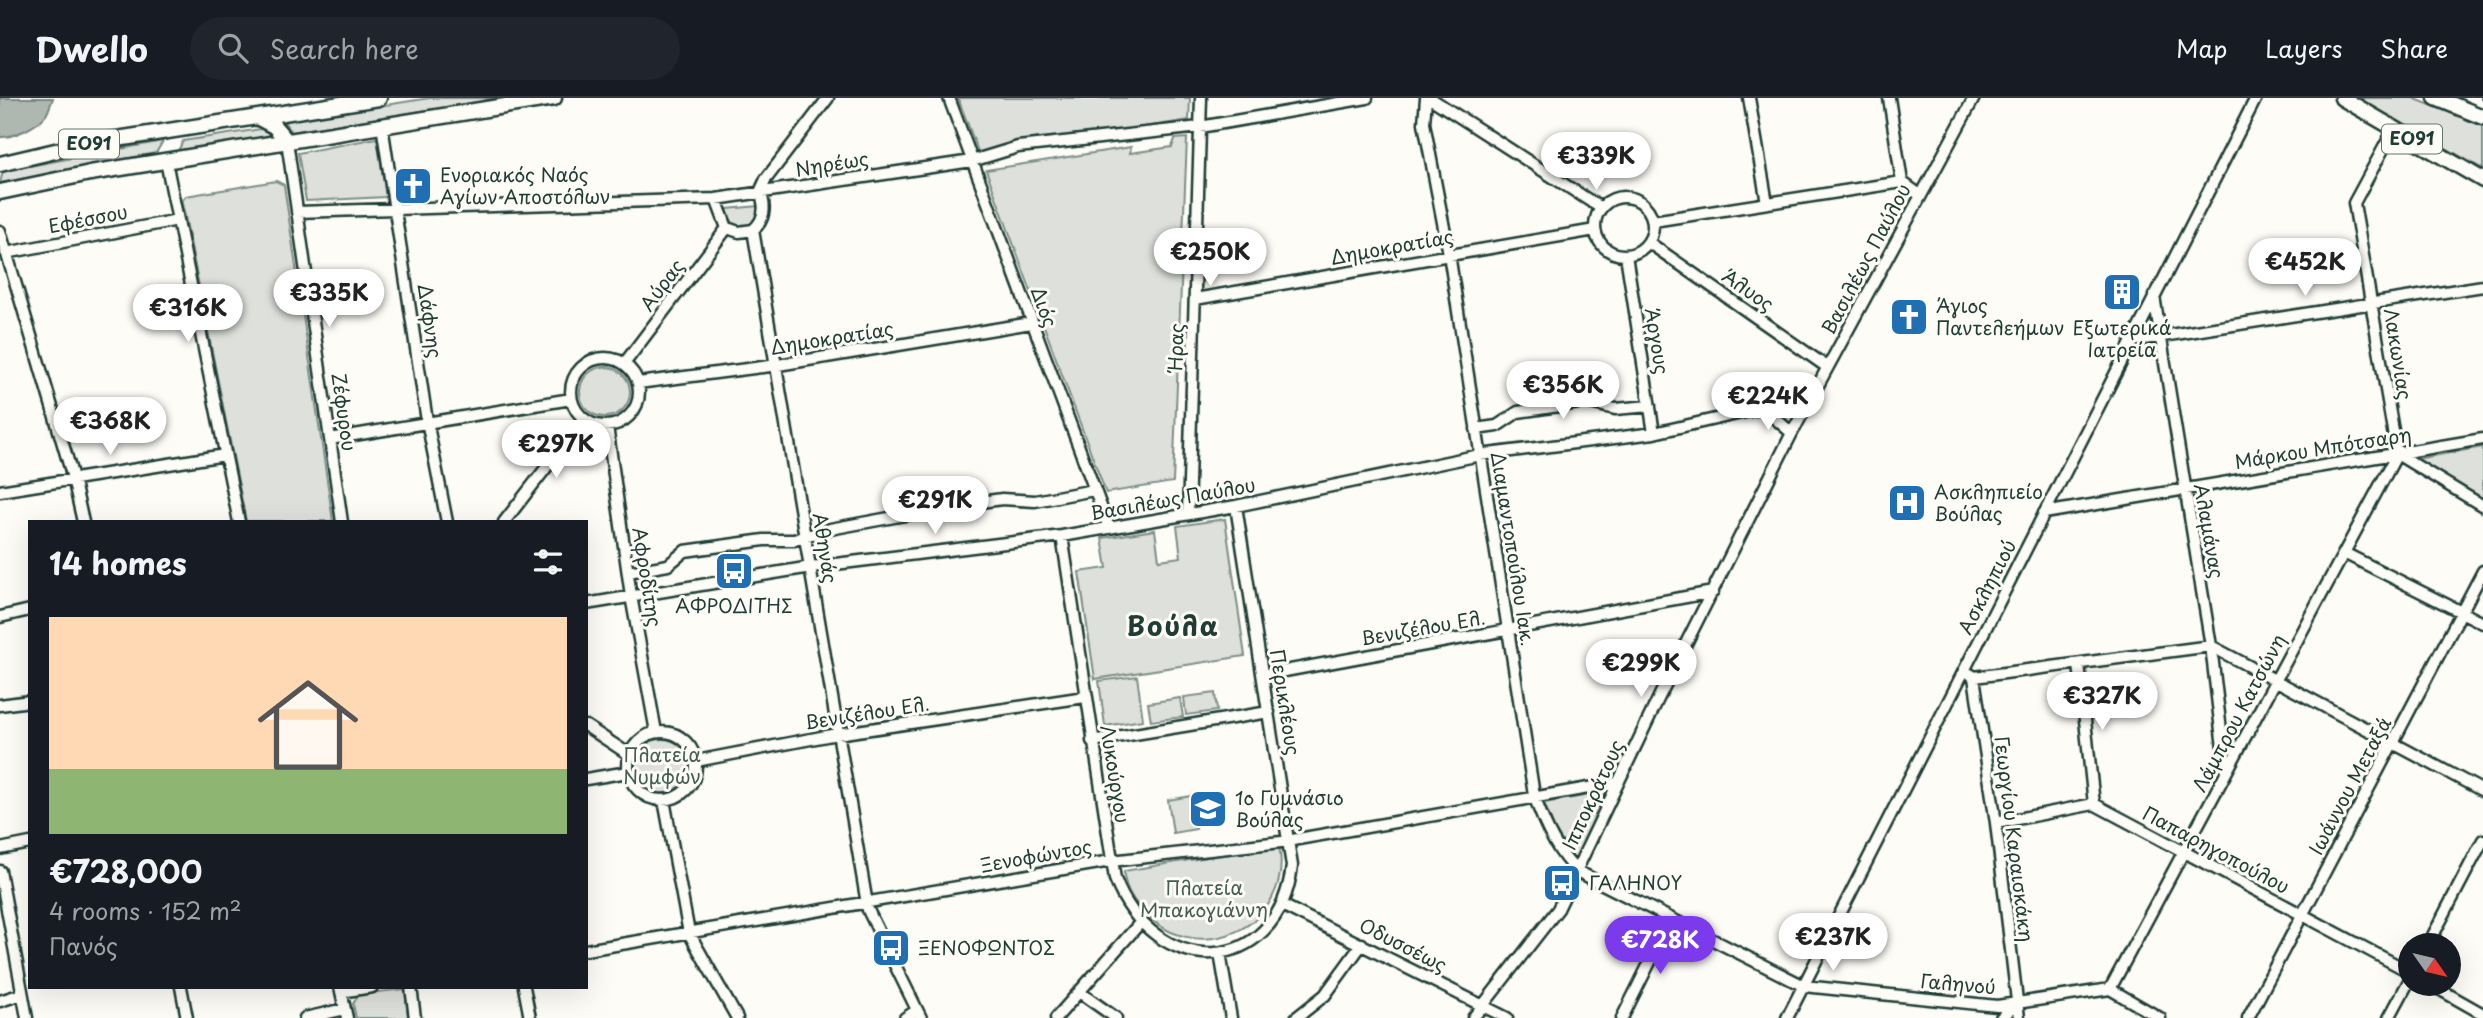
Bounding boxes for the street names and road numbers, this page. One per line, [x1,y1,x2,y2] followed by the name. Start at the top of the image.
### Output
[2382,124,2442,154] road number: ΕΟ91
[59,130,119,158] road number: ΕΟ91
[793,143,870,183] street label: Νηρέως
[1814,178,1917,339] street label: Βασιλέως Παύλου
[46,197,130,239] street label: Εφέσσου
[1328,221,1456,271] street label: Δημοκρατίας
[632,252,690,316] street label: Αύρας
[1717,261,1780,317] street label: Άλυος
[412,282,450,360] street label: Δάφνης
[1025,283,1065,331] street label: Διός
[1639,306,1677,376] street label: Άργους
[2378,306,2420,402] street label: Λακωνίας
[768,313,896,361] street label: Δημοκρατίας
[1160,322,1190,374] street label: Ήρας
[326,371,364,453] street label: Ζέφυρου
[2232,419,2413,475] street label: Μάρκου Μπότσαρη
[1485,450,1543,648] street label: Διαμαντοπούλου Ιακ.
[1088,470,1258,526] street label: Βασιλέως Παύλου
[2188,481,2232,581] street label: Αλαμάνας
[807,511,845,585] street label: Αθηνάς
[626,525,670,629] street label: Αφροδίτης
[1950,534,2022,639] street label: Ασκληπιού
[1358,602,1487,652] street label: Βενιζέλου Ελ.
[2185,629,2292,796] street label: Λάμπρου Κατσώνη
[1264,647,1308,757] street label: Περικλέους
[803,688,931,736] street label: Βενιζέλου Ελ.
[2301,712,2397,859] street label: Ιωάννου Μεταξά
[1094,723,1138,825] street label: Λυκούργου
[1988,734,2042,943] street label: Γεωργίου Καραισκάκη
[1554,735,1630,854] street label: Ιπποκράτους
[2138,799,2295,900] street label: Παπαρηγοπούλου
[978,831,1094,879] street label: Ξενοφώντος
[1355,910,1452,978] street label: Οδυσσέως
[1919,966,1997,1000] street label: Γαληνού

